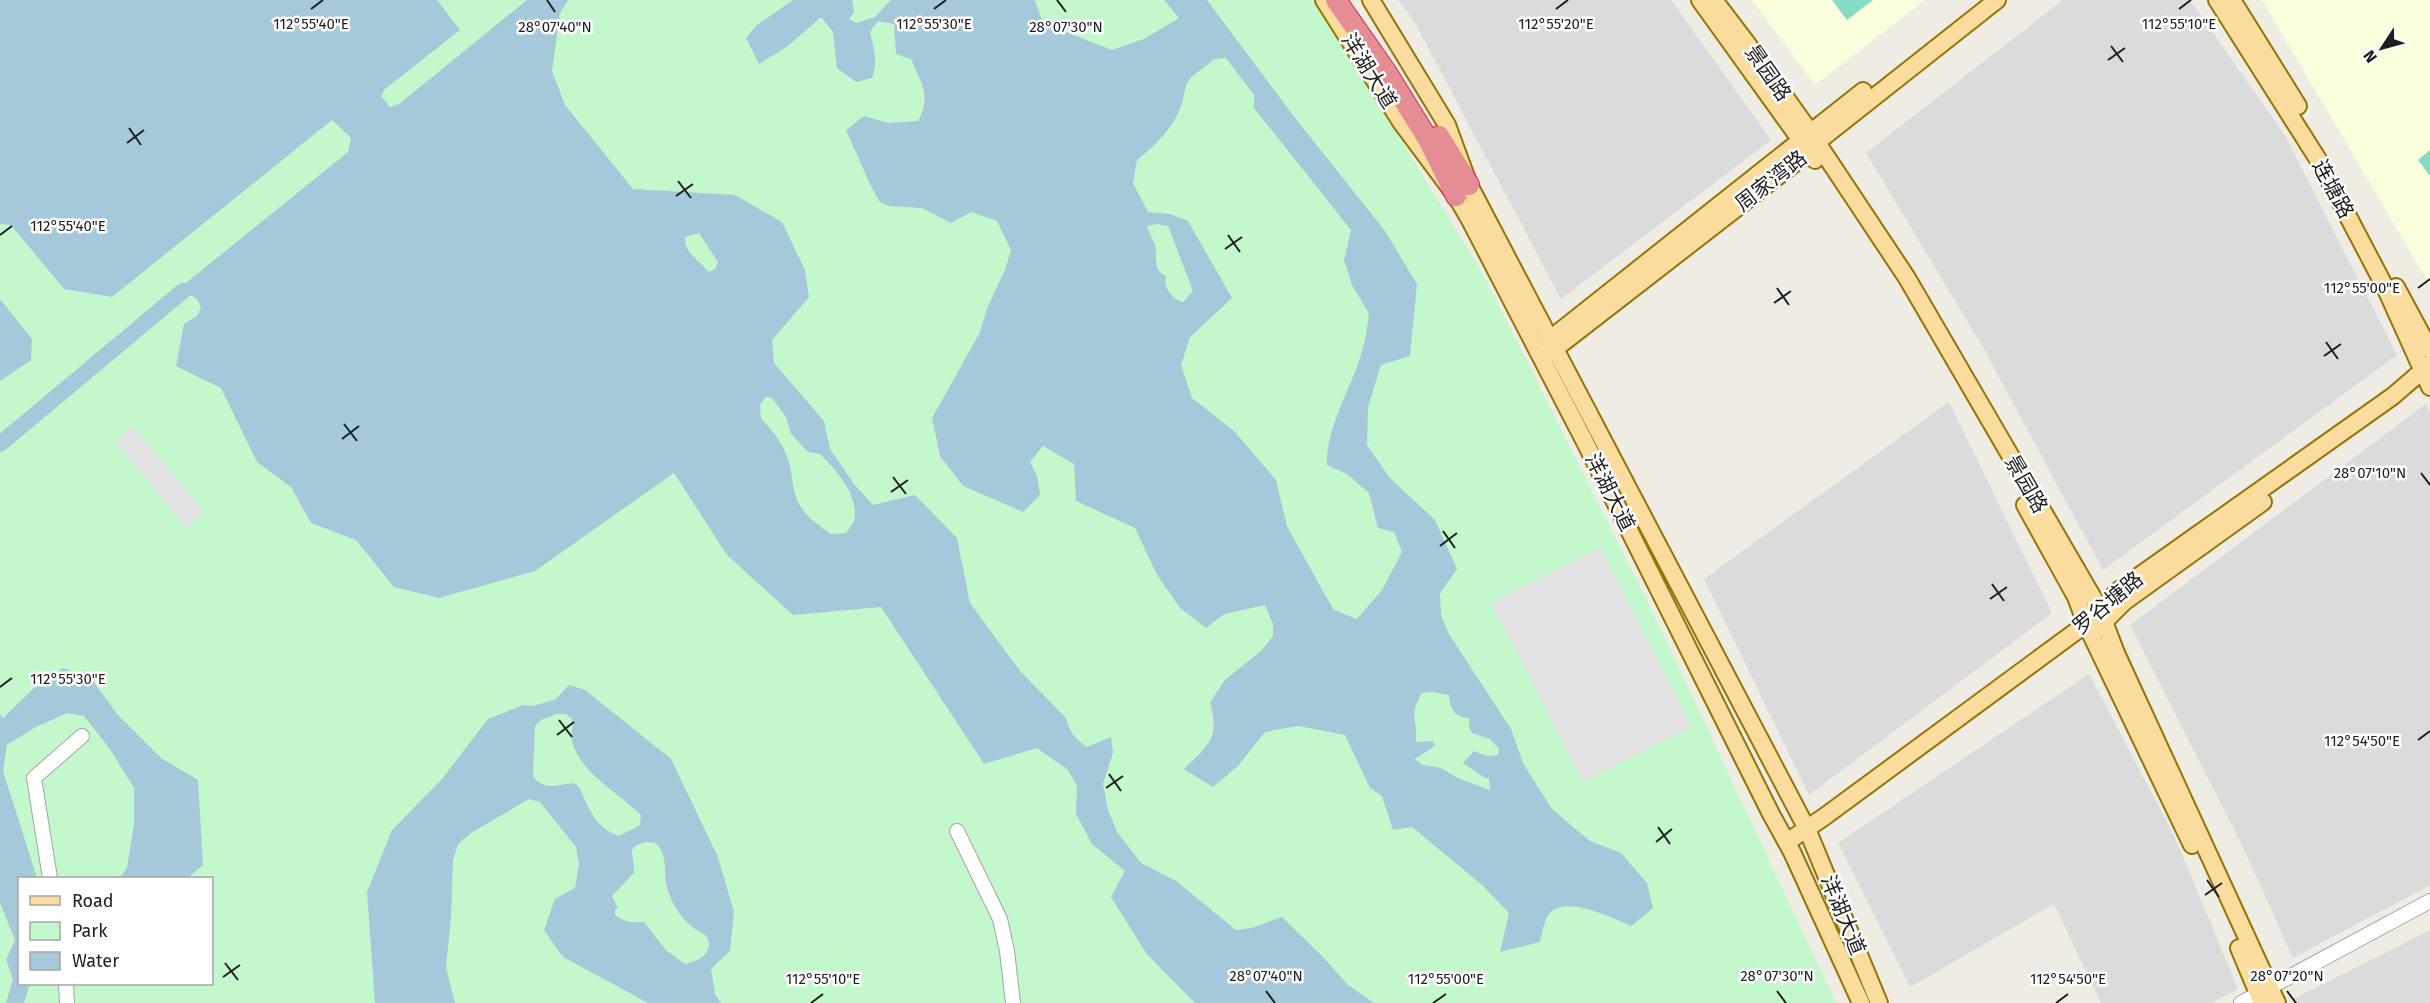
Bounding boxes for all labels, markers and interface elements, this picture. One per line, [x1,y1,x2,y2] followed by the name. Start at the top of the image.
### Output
[273,15,349,33] text: 112°55'40"E
[896,15,972,33] text: 112°55'30"E
[1518,15,1594,33] text: 112°55'20"E
[2142,15,2216,33] text: 112°55'10"E
[518,18,592,36] text: 28°07'40"N
[1029,18,1103,36] text: 28°07'30"N
[2352,18,2412,78] north arrow
[1336,28,1402,114] street label: 洋湖大道
[1739,40,1797,106] street label: 景园路
[2359,47,2381,66] text: N
[1730,145,1812,217] street label: 周家湾路
[2307,155,2359,223] street label: 连塘路
[30,217,106,235] text: 112°55'40"E
[2324,279,2400,297] text: 112°55'00"E
[1579,449,1641,535] street label: 洋湖大道
[1999,450,2053,518] street label: 景园路
[2334,464,2406,482] text: 28°07'10"N
[2067,566,2149,640] street label: 罗谷塘路
[30,670,106,688] text: 112°55'30"E
[2324,732,2400,750] text: 112°54'50"E
[1815,871,1871,959] street label: 洋湖大道
[18,877,213,985] legend
[72,890,114,912] text: Road
[72,920,108,942] text: Park
[72,950,119,972] text: Water
[1229,967,1303,985] text: 28°07'40"N
[1740,967,1814,985] text: 28°07'30"N
[2250,967,2324,985] text: 28°07'20"N
[786,970,860,988] text: 112°55'10"E
[1408,970,1484,988] text: 112°55'00"E
[2030,970,2106,988] text: 112°54'50"E

